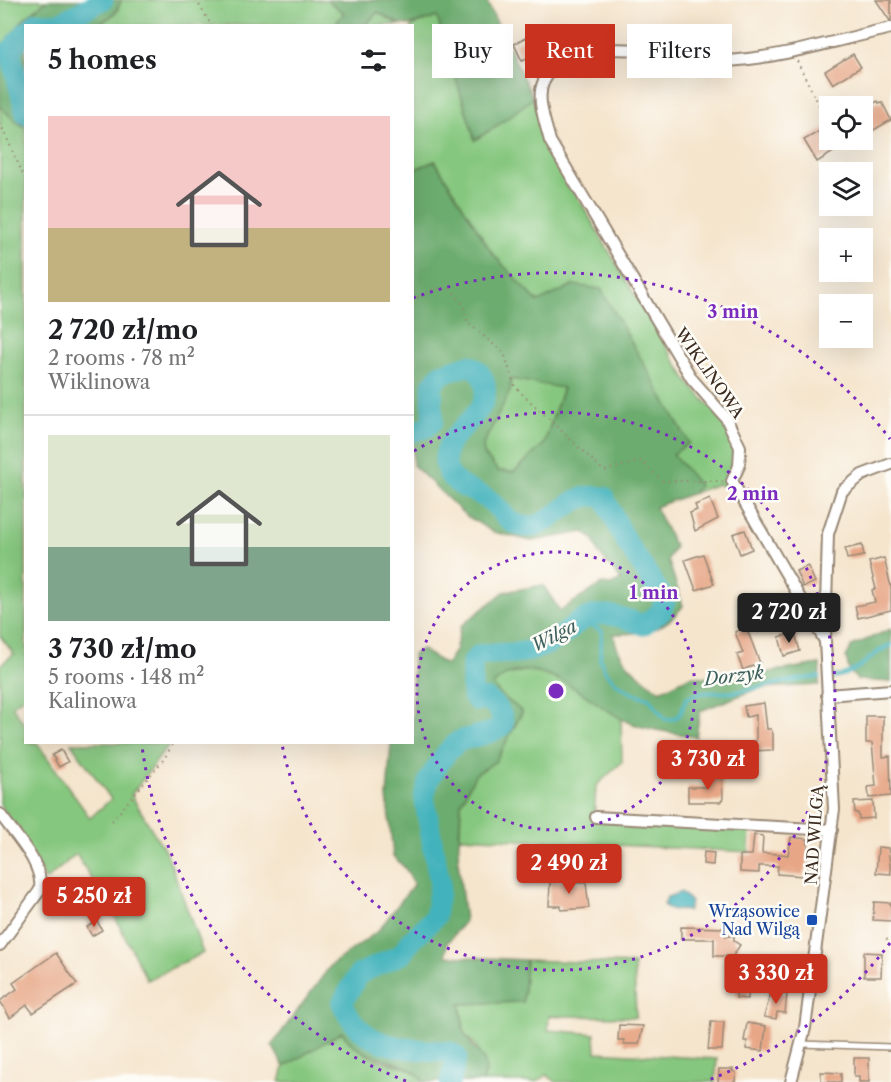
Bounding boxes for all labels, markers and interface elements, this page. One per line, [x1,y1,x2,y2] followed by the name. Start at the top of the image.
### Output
[432,24,513,78] chip: Buy
[525,24,615,78] chip: Rent
[627,24,732,78] chip: Filters
[48,44,157,76] text: 5 homes
[357,44,390,77] icon: filters
[819,96,873,348] map controls
[819,96,873,150] button: locate
[165,155,273,263] icon: home
[819,162,873,216] button: layers
[819,228,873,282] button: +
[819,294,873,348] button: −
[707,301,759,323] text: 3 min
[48,314,198,346] text: 2 720 zł/mo
[671,323,749,423] street label: WIKLINOWA
[48,346,195,370] text: 2 rooms · 78 m²
[48,370,150,394] text: Wiklinowa
[165,474,273,582] icon: home
[727,483,780,505] text: 2 min
[629,582,679,604] text: 1 min
[727,593,851,644] pin: 2 720 zł
[751,600,827,624] text: 2 720 zł
[527,615,581,657] water label: Wilga
[48,633,197,665] text: 3 730 zł/mo
[701,661,766,691] water label: Dorzyk
[48,665,204,689] text: 5 rooms · 148 m²
[546,681,566,701] centre of rings
[48,689,137,713] text: Kalinowa
[646,740,770,791] pin: 3 730 zł
[671,747,745,771] text: 3 730 zł
[801,783,828,886] street label: NAD WILGĄ
[507,844,631,895] pin: 2 490 zł
[531,851,607,875] text: 2 490 zł
[32,877,156,928] pin: 5 250 zł
[56,884,132,908] text: 5 250 zł
[707,901,801,939] place label: Wrząsowice Nad Wilgą
[805,913,819,927] marker: Wrząsowice Nad Wilgą
[714,954,838,1005] pin: 3 330 zł
[738,961,814,985] text: 3 330 zł

